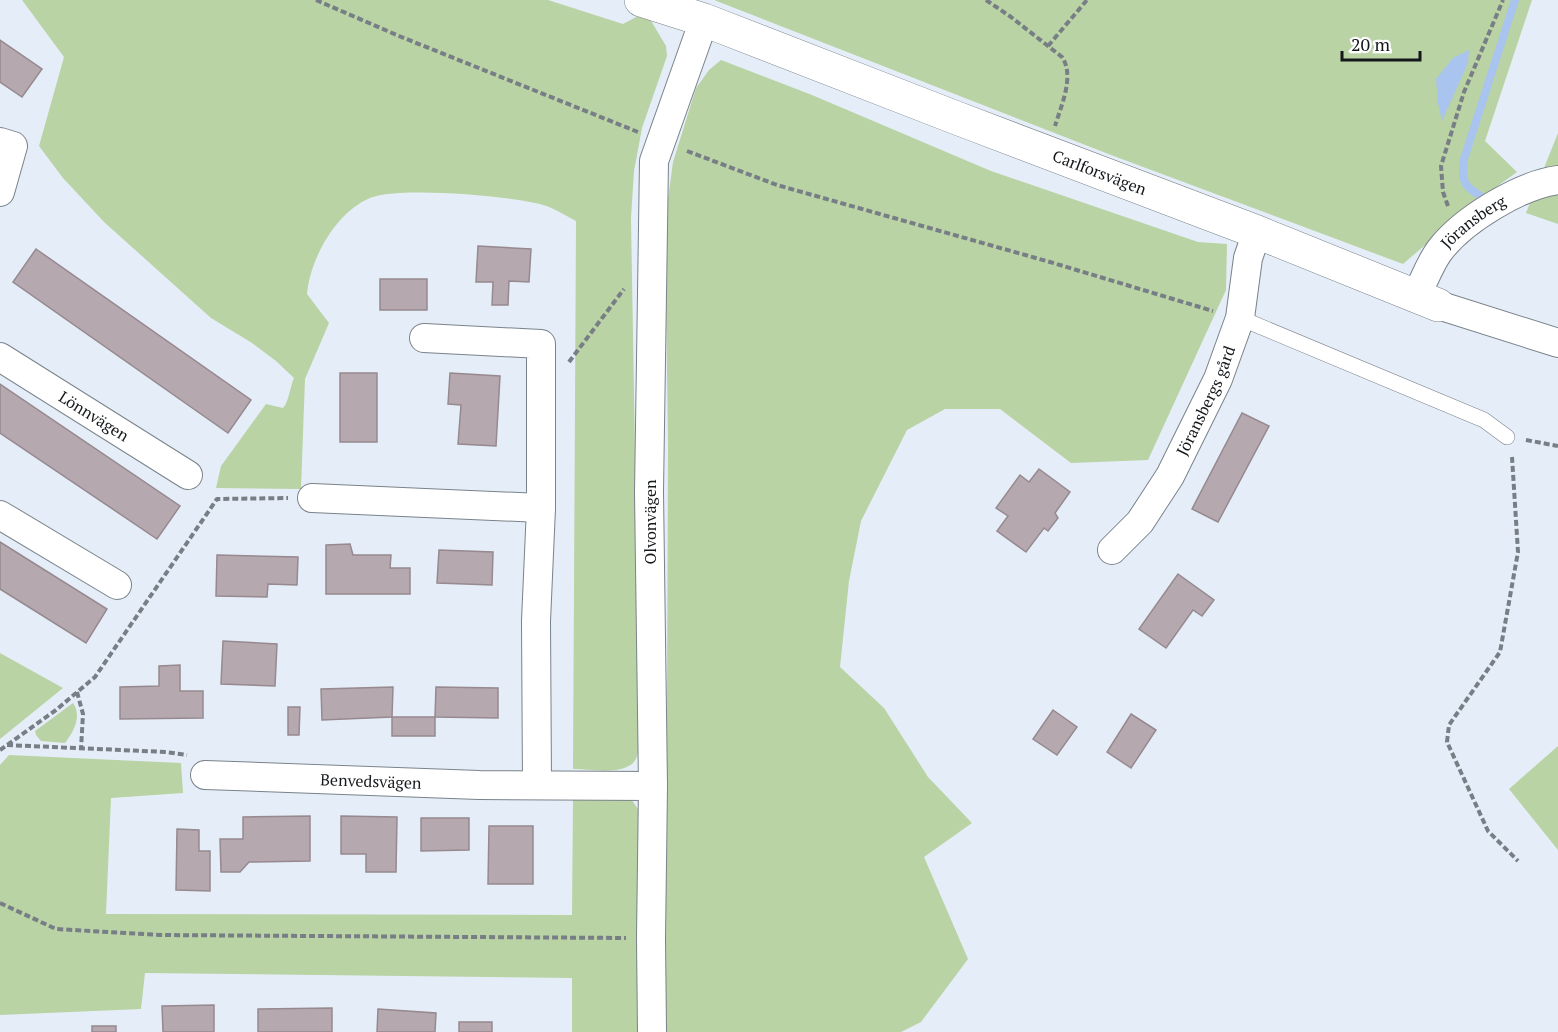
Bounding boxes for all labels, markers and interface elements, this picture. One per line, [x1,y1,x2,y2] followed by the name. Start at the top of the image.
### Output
[1342,24,1420,62] scale bar
[1351,32,1391,56] text: 20 m
[1050,144,1150,200] street label: Carlforsvägen
[1435,190,1510,253] street label: Jöransberg
[1171,343,1240,459] street label: Jöransbergs gård
[55,386,134,447] street label: Lönnvägen
[639,479,661,565] street label: Olvonvägen
[320,768,422,794] street label: Benvedsvägen

